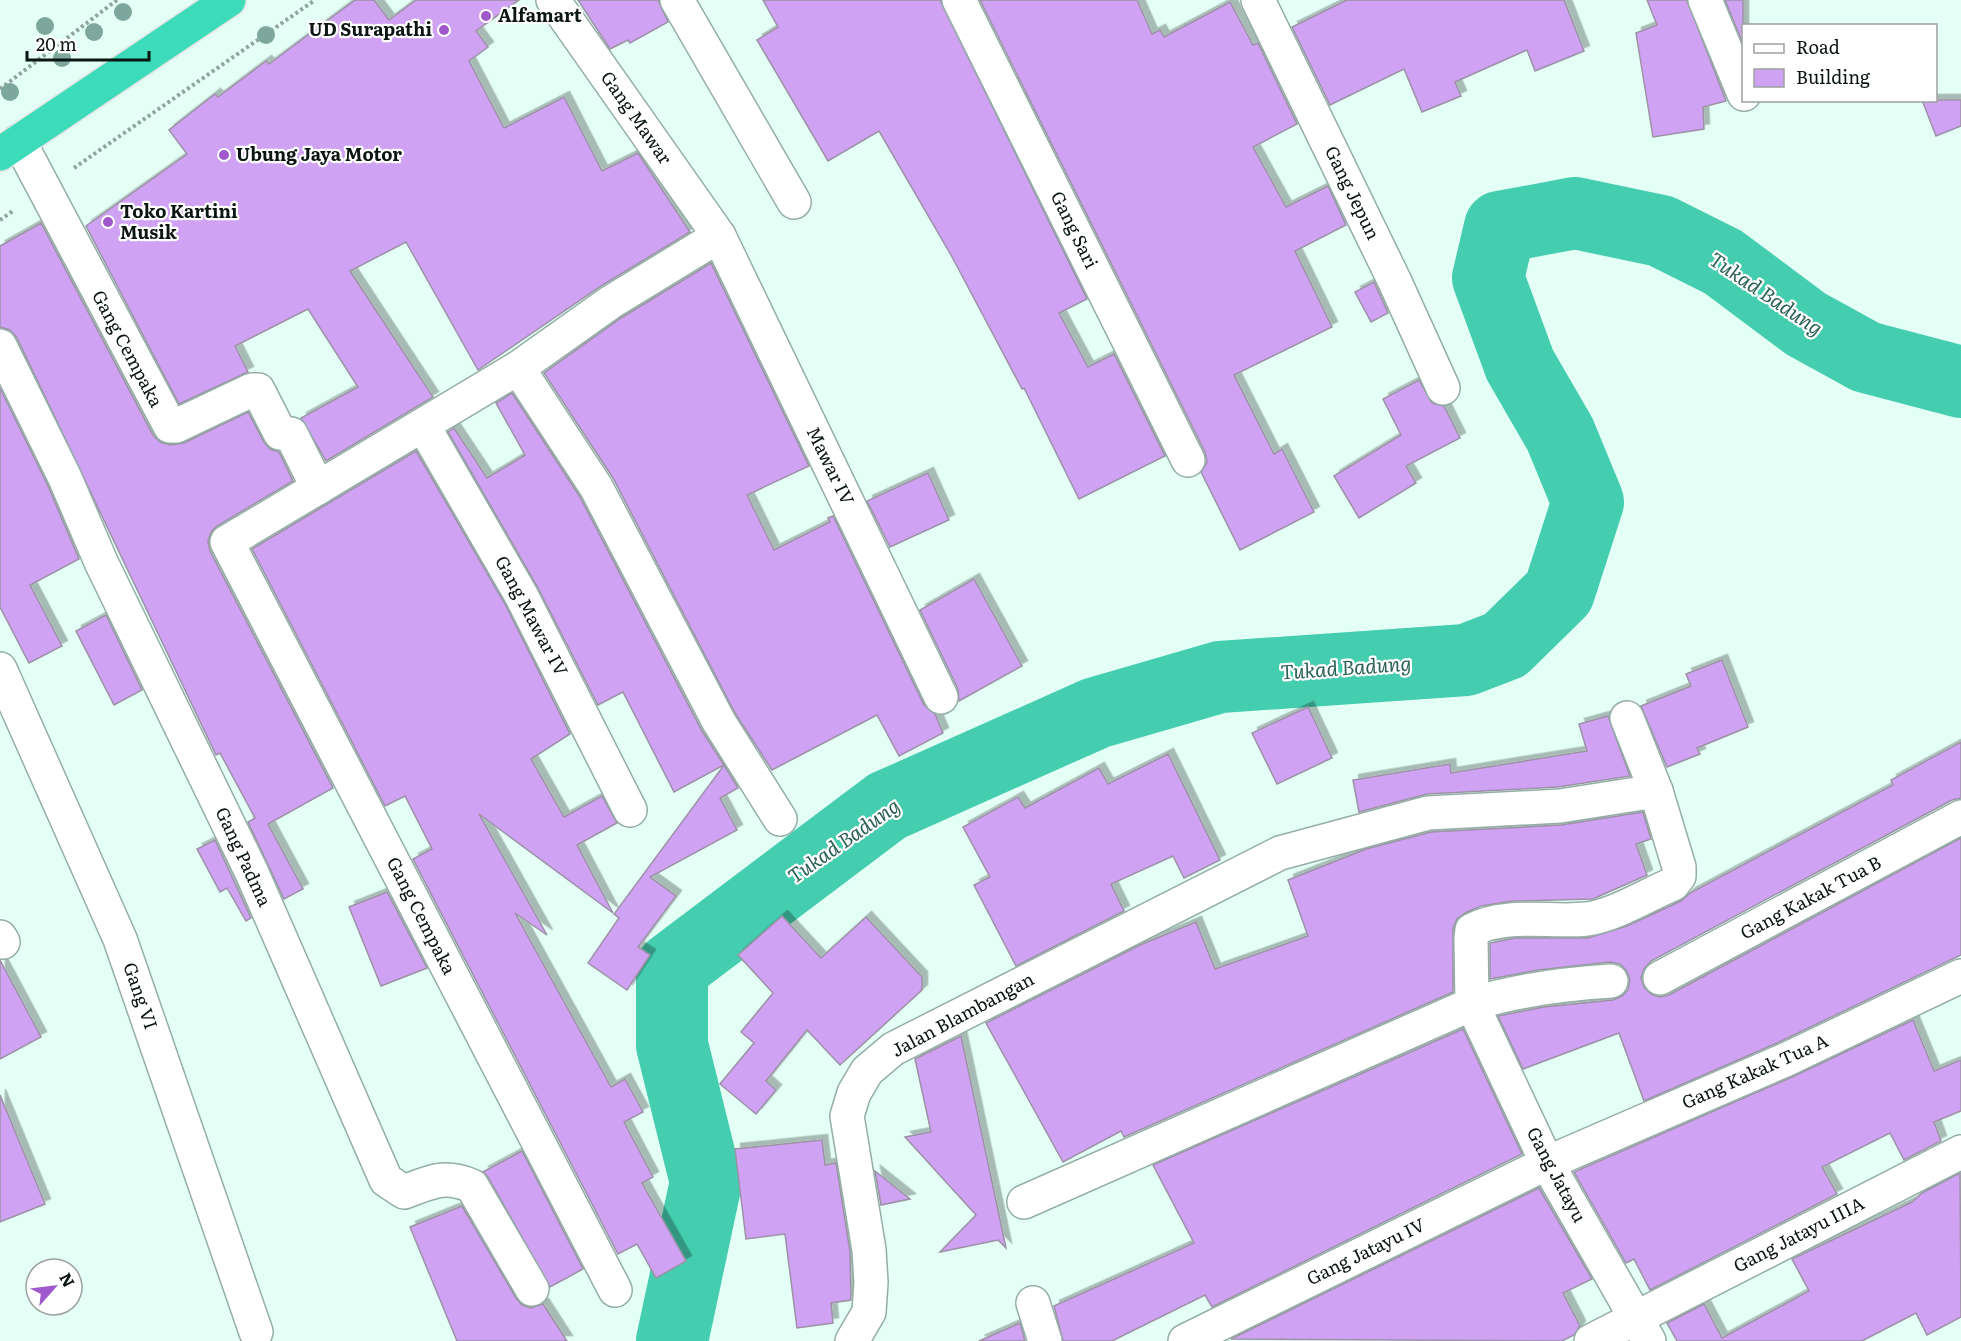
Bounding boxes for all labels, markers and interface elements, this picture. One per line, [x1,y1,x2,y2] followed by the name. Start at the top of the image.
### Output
[498,1,582,28] place label: Alfamart
[479,9,493,23] marker: Alfamart
[309,15,432,42] place label: UD Surapathi
[437,23,451,37] marker: UD Surapathi
[27,24,148,62] scale bar
[1742,24,1937,102] legend
[36,30,77,57] text: 20 m
[1796,33,1840,60] text: Road
[1796,63,1871,90] text: Building
[595,65,680,170] street label: Gang Mawar
[236,140,402,167] place label: Ubung Jaya Motor
[1319,141,1388,244] street label: Gang Jepun
[217,148,231,162] marker: Ubung Jaya Motor
[1045,186,1106,273] street label: Gang Sari
[120,197,238,245] place label: Toko Kartini Musik
[101,215,115,229] marker: Toko Kartini Musik
[1704,243,1830,341] water label: Tukad Badung
[86,285,171,412] street label: Gang Cempaka
[801,422,862,509] street label: Mawar IV
[489,550,575,680] street label: Gang Mawar IV
[1280,646,1412,686] water label: Tukad Badung
[781,790,905,889] water label: Tukad Badung
[209,802,279,911] street label: Gang Padma
[1735,848,1886,945] street label: Gang Kakak Tua B
[381,852,464,979] street label: Gang Cempaka
[117,958,165,1033] street label: Gang VI
[886,965,1039,1063] street label: Jalan Blambangan
[1677,1026,1832,1115] street label: Gang Kakak Tua A
[1521,1122,1594,1227] street label: Gang Jatayu
[1728,1189,1868,1278] street label: Gang Jatayu IIIA
[1301,1210,1429,1291] street label: Gang Jatayu IV
[24,1257,84,1317] north arrow
[54,1268,82,1291] text: N

